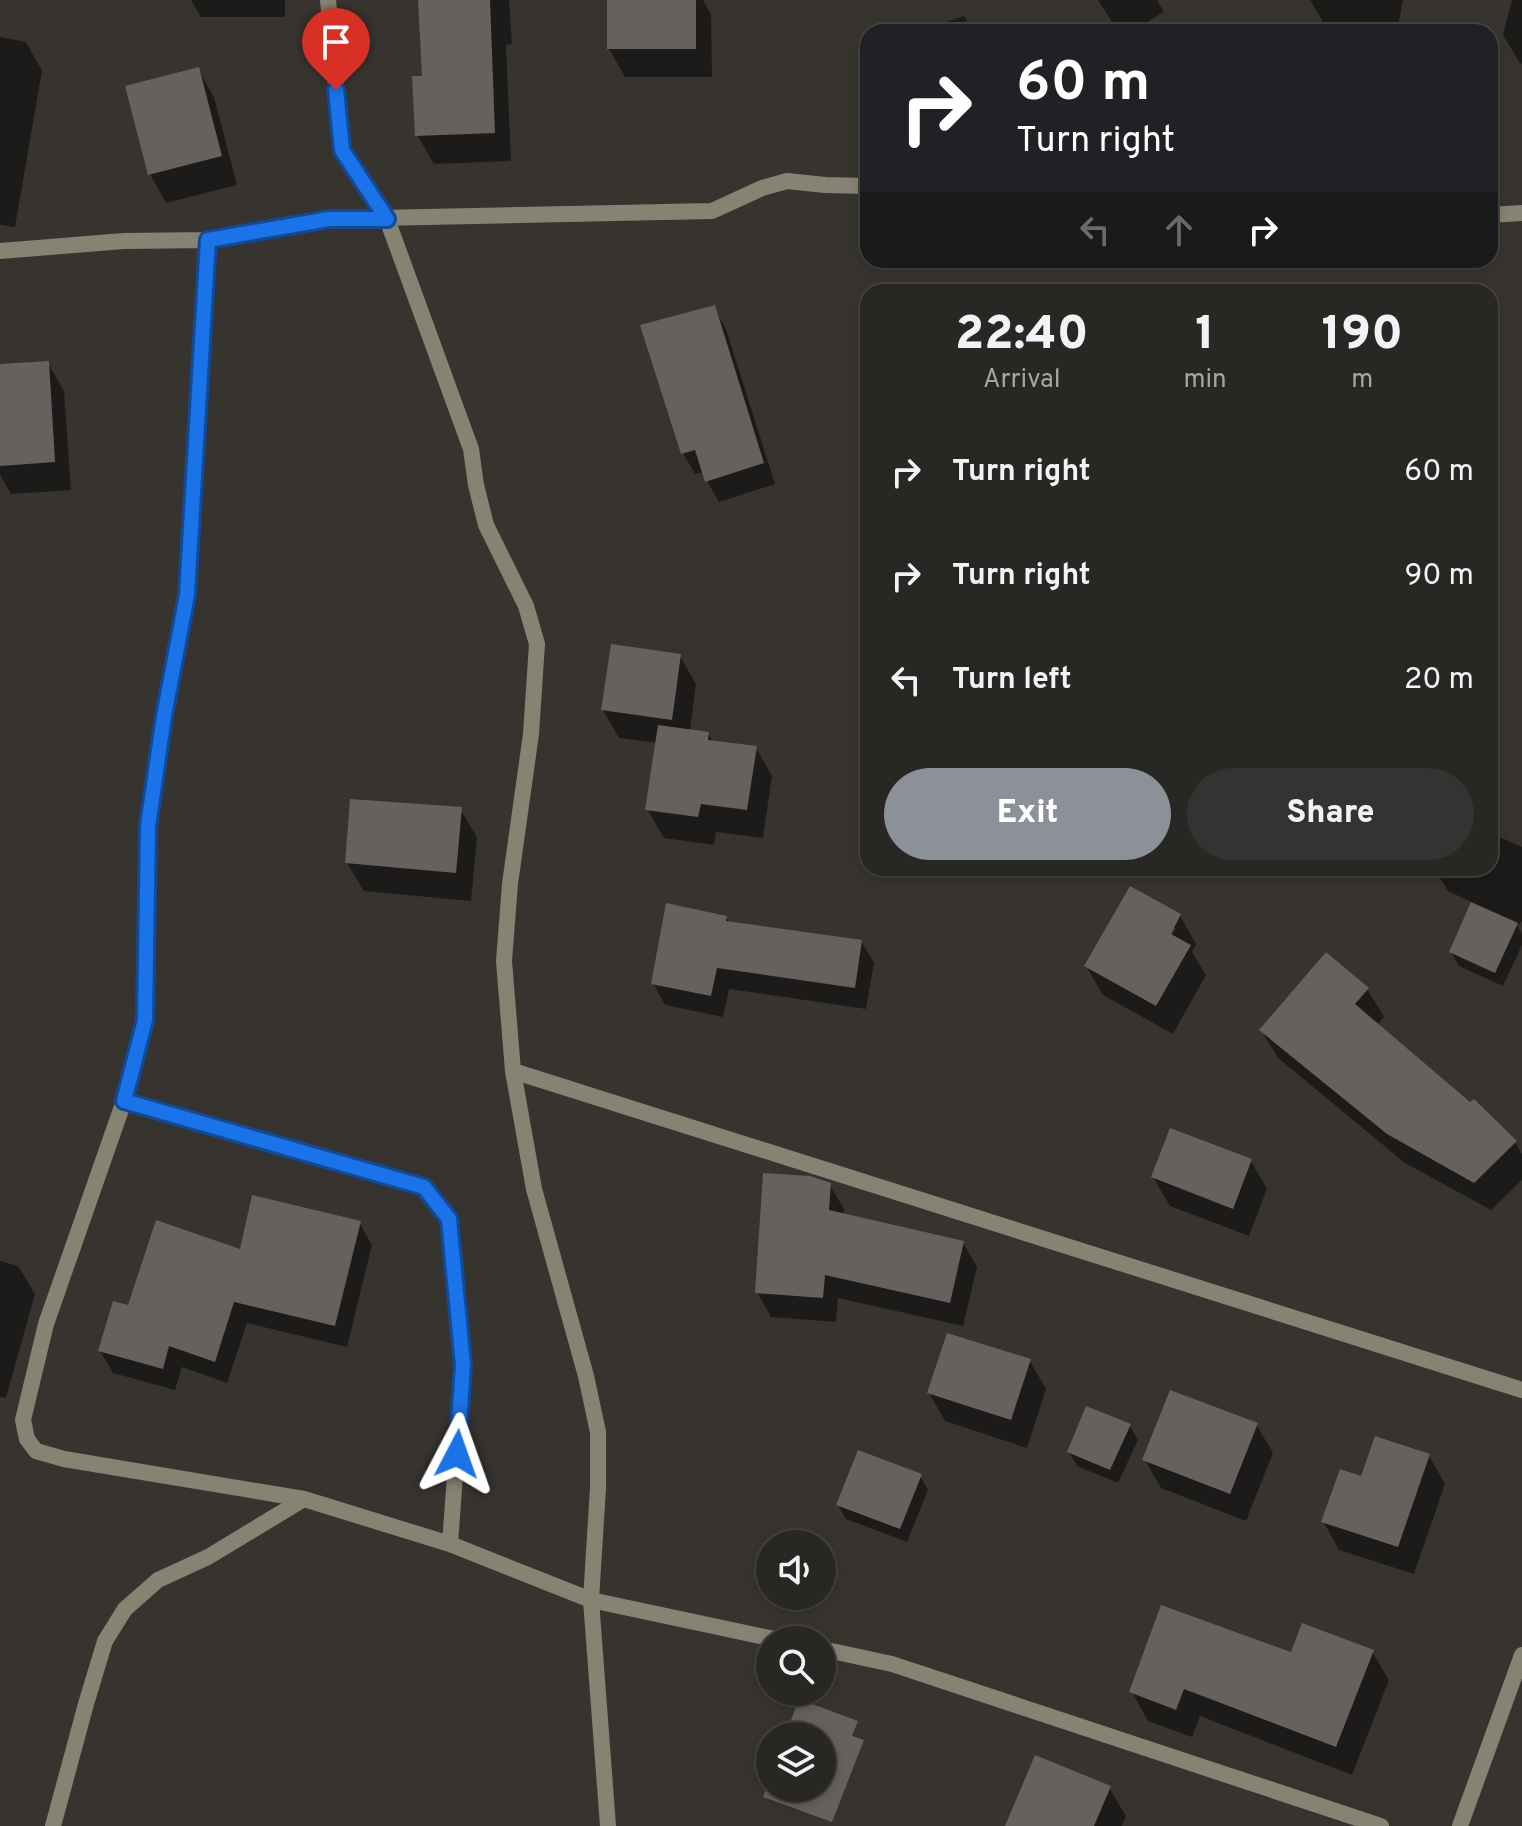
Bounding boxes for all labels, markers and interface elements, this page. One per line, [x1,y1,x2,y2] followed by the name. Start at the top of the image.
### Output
[302,8,370,90] pin
[314,20,358,64] icon: arrive
[1016,50,1150,120] text: 60 m
[884,56,988,160] icon: right
[1016,119,1175,165] text: Turn right
[1073,208,1117,252] icon: left
[1157,208,1201,252] icon: ahead
[1241,208,1285,252] icon: right
[955,306,1089,366] text: 22:40
[1195,306,1215,366] text: 1
[1322,306,1403,366] text: 190
[983,364,1060,397] text: Arrival
[1183,364,1227,397] text: min
[1351,364,1373,397] text: m
[884,450,928,494] icon: right
[952,454,1090,491] text: Turn right
[1404,454,1474,491] text: 60 m
[884,554,928,598] icon: right
[952,558,1090,595] text: Turn right
[1405,558,1474,595] text: 90 m
[884,658,928,702] icon: left
[952,662,1072,699] text: Turn left
[1404,662,1474,699] text: 20 m
[884,768,1171,860] button: Exit
[1187,768,1474,860] button: Share
[415,1412,499,1496] position arrow
[756,1530,836,1802] map controls
[756,1530,836,1610] button: sound
[756,1626,836,1706] button: search
[756,1722,836,1802] button: layers

